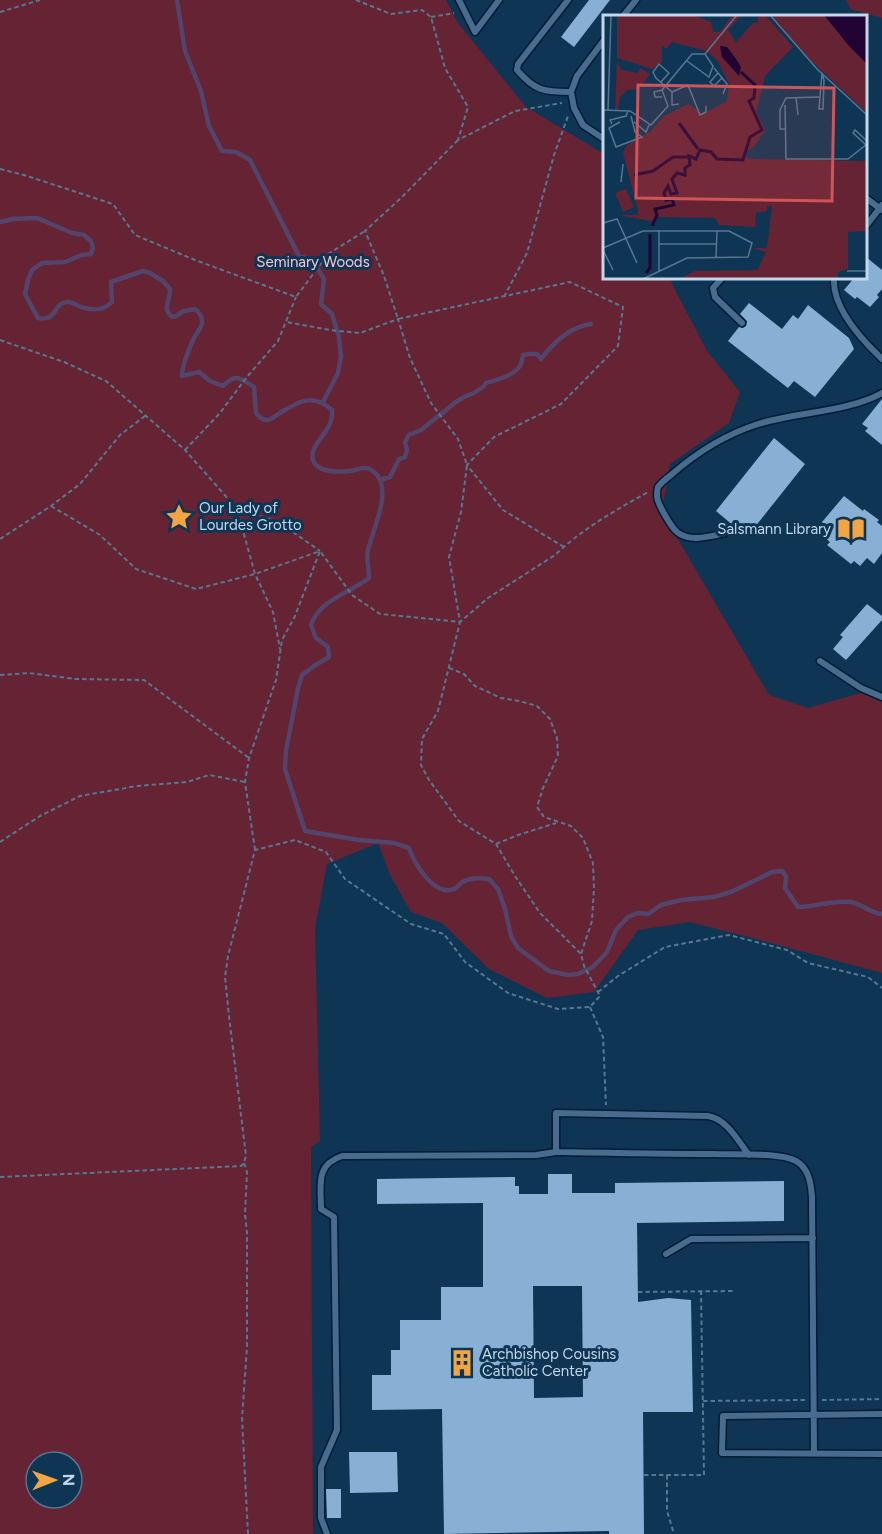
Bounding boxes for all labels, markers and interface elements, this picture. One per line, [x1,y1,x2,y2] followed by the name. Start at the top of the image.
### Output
[603,15,867,279] inset map
[256,253,370,271] park label: Seminary Woods
[199,499,302,534] place label: Our Lady of Lourdes Grotto
[164,502,194,532] place icon: Our Lady of Lourdes Grotto
[836,514,866,544] library icon: Salsmann Library
[717,520,831,538] place label: Salsmann Library
[482,1345,616,1380] place label: Archbishop Cousins Catholic Center
[447,1348,477,1378] building icon: Archbishop Cousins Catholic Center
[24,1450,84,1510] north arrow
[59,1473,78,1486] text: N

